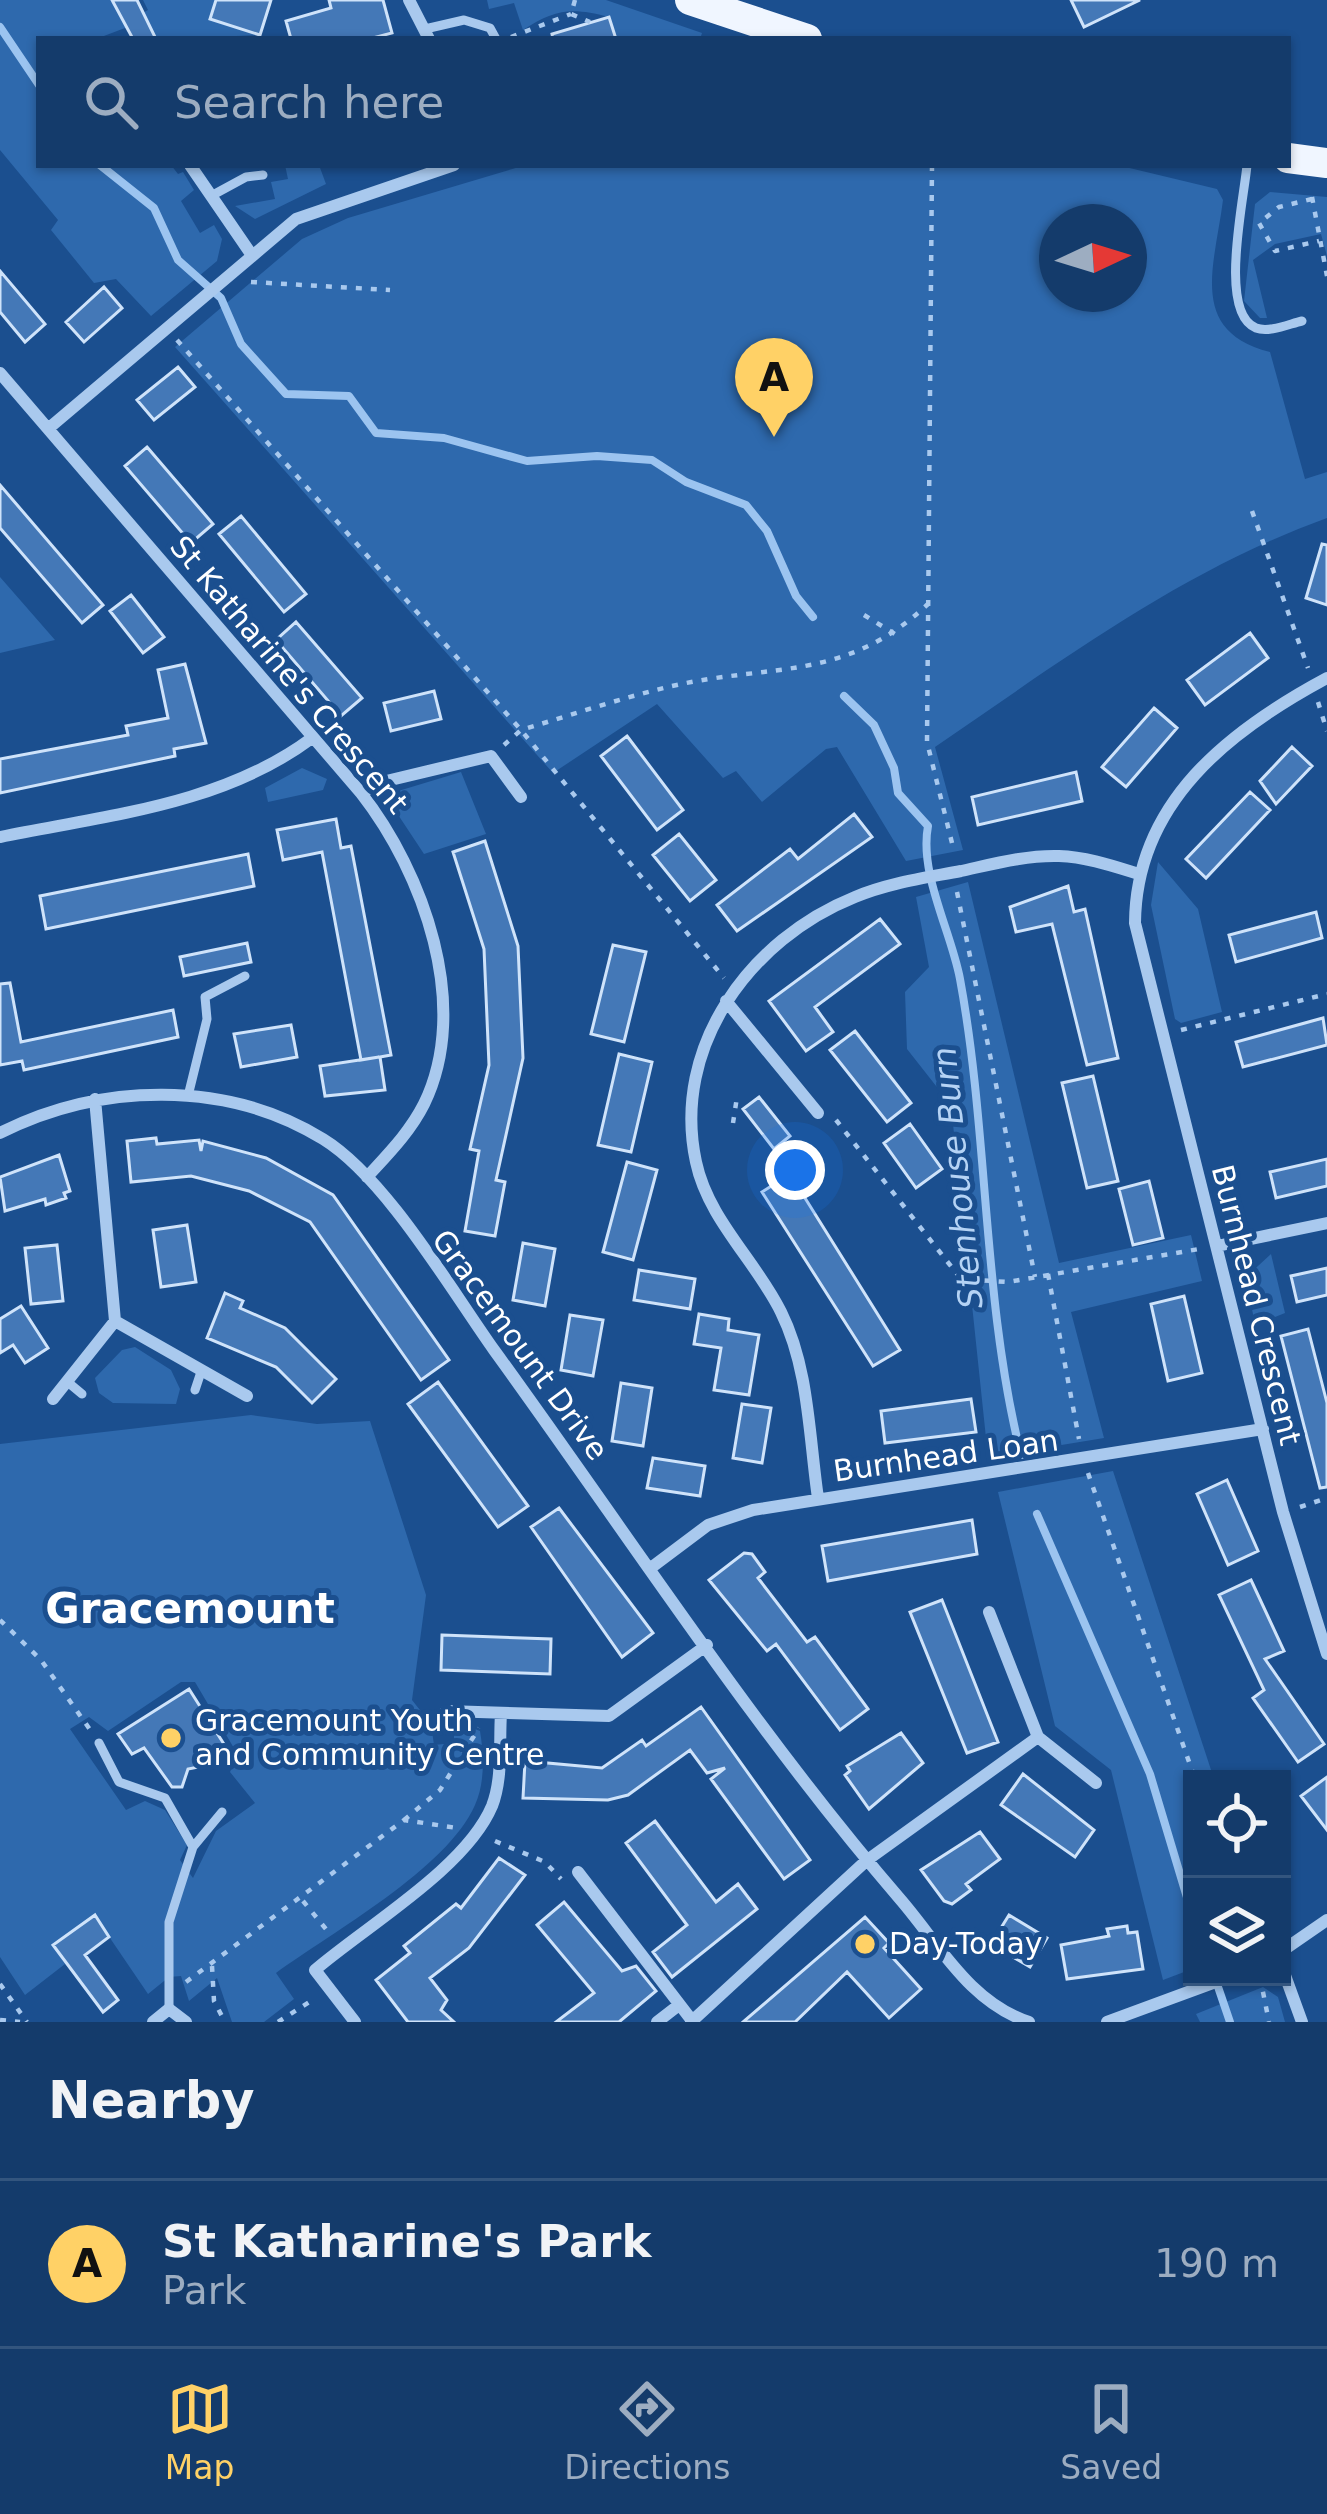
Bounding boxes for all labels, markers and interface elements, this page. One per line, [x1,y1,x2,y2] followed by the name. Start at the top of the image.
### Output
[36,36,1291,168] search box
[78,69,144,135] icon: search
[174,76,444,129] text: Search here
[1039,204,1147,312] north arrow
[735,338,813,437] pin: A
[163,529,416,821] street label: St Katharine's Crescent
[924,1045,991,1311] water label: Stenhouse Burn
[765,1140,825,1200] your location
[1205,1161,1308,1449] street label: Burnhead Crescent
[425,1223,616,1467] street label: Gracemount Drive
[831,1422,1061,1489] street label: Burnhead Loan
[45,1584,335,1633] district label: Gracemount
[195,1703,544,1772] place label: Gracemount Youth and Community Centre
[158,1725,184,1751] marker: Gracemount Youth and Community Centre
[1183,1770,1291,1986] map controls
[1183,1770,1291,1878] button: locate
[1183,1878,1291,1986] button: layers
[889,1926,1043,1961] place label: Day-Today
[852,1931,878,1957] marker: Day-Today
[48,2071,255,2130] text: Nearby
[162,2215,651,2268] text: St Katharine's Park
[72,2241,102,2286] text: A
[1154,2241,1279,2286] text: 190 m
[162,2268,246,2313] text: Park
[165,2376,235,2487] tab: Map
[564,2376,730,2487] tab: Directions
[1060,2376,1162,2487] tab: Saved

